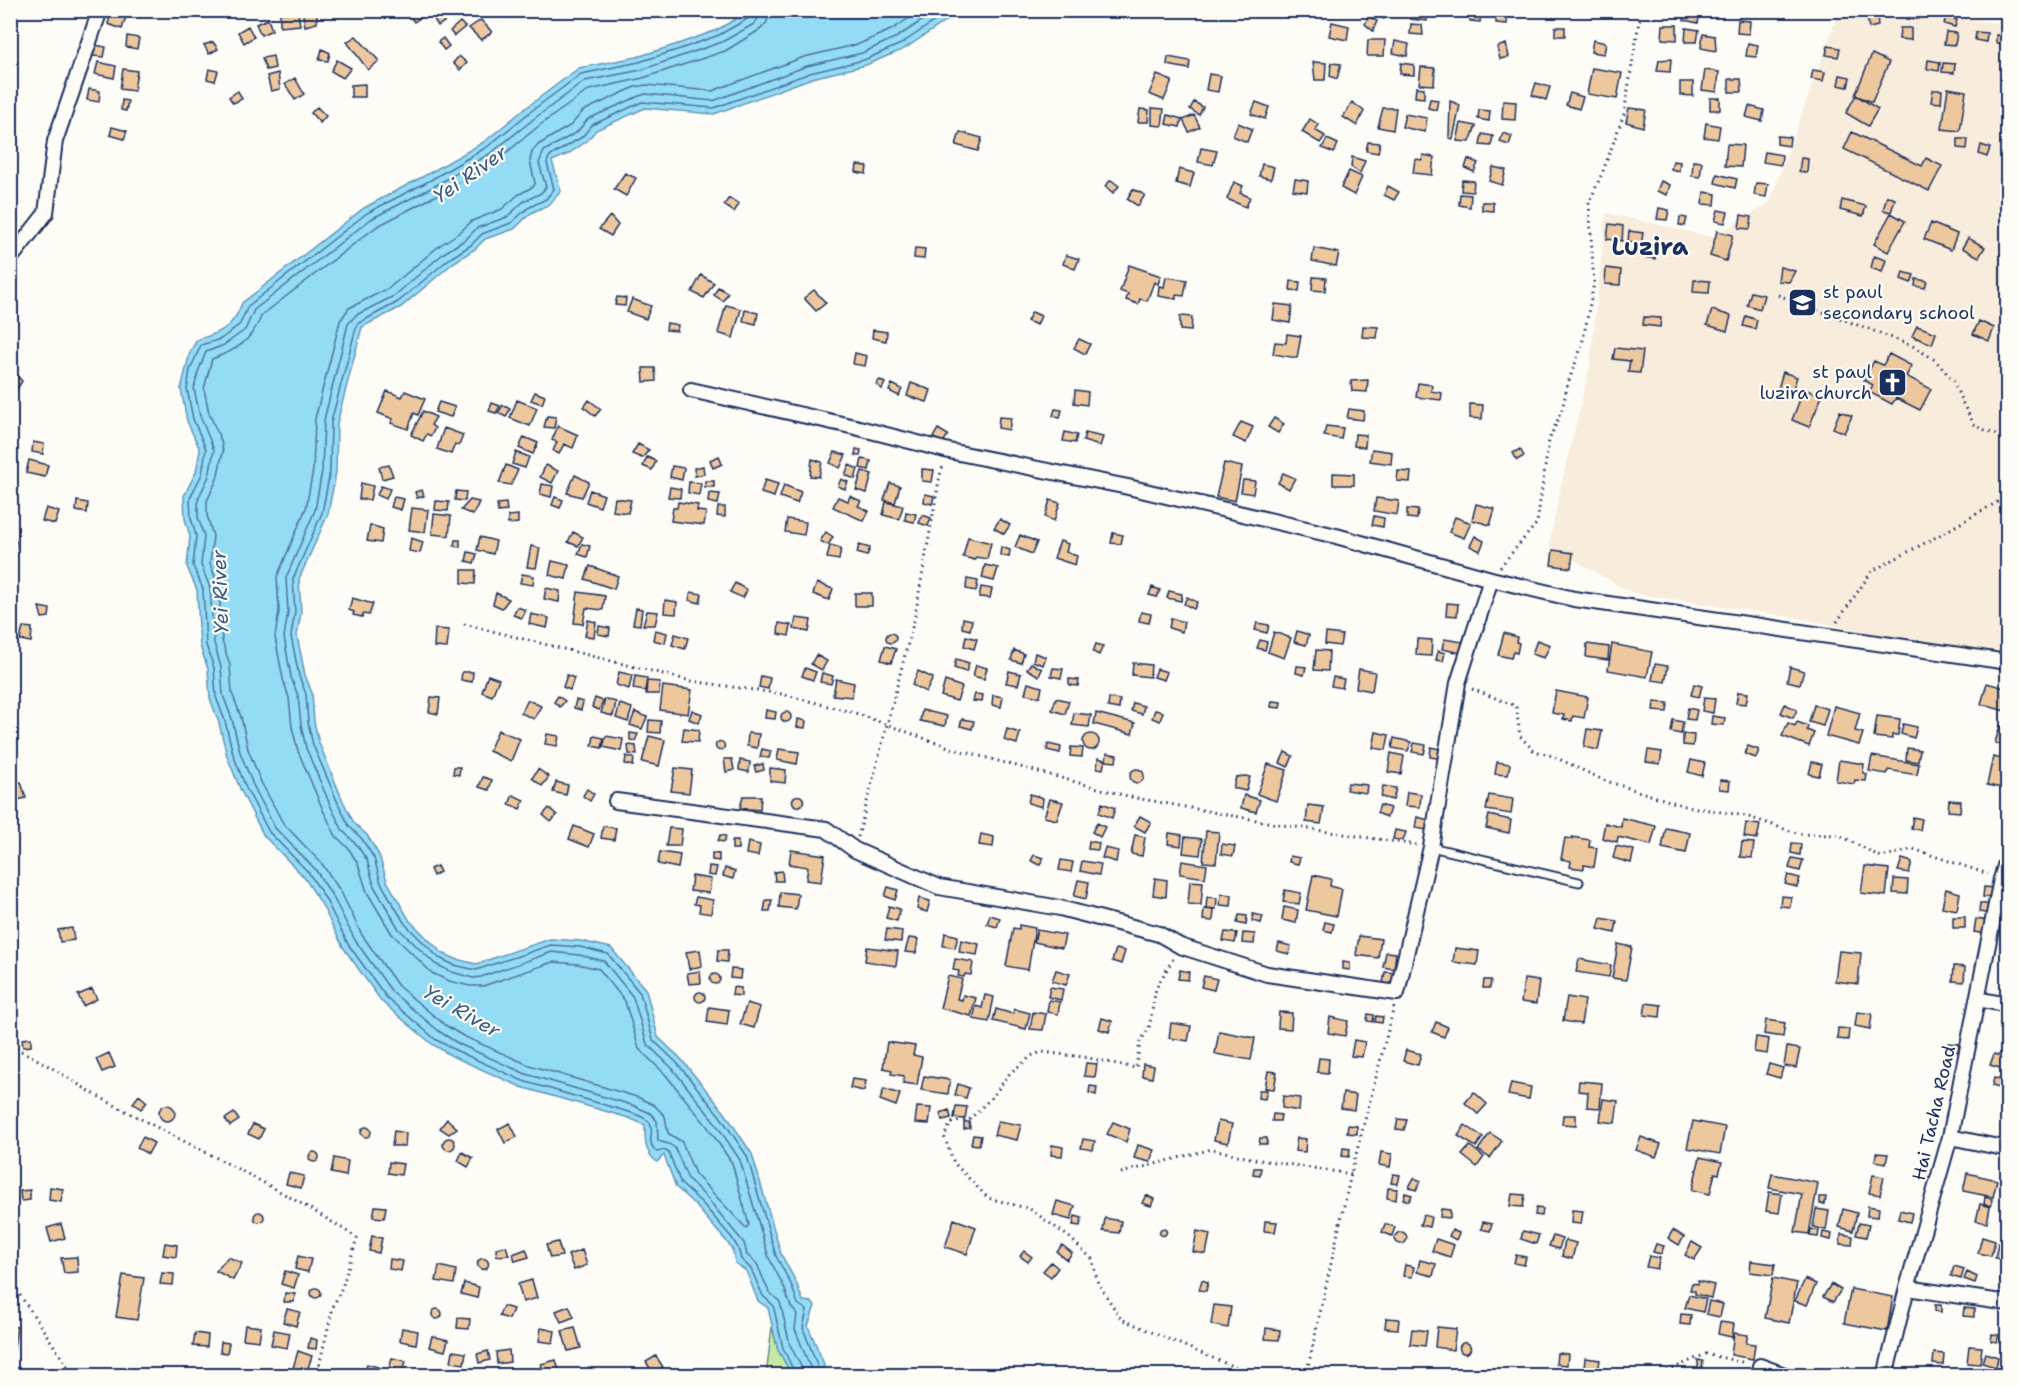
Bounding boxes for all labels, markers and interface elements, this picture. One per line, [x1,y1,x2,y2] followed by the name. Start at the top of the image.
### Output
[428,139,513,209] water label: Yei River
[1612,231,1689,263] district label: Luzira
[1823,280,1975,325] place label: st paul secondary school
[1786,286,1818,318] school or university icon: st paul secondary school
[1760,360,1873,405] place label: st paul luzira church
[1877,366,1909,398] church icon: st paul luzira church
[206,549,234,635] water label: Yei River
[419,979,506,1044] water label: Yei River
[1907,1043,1961,1183] street label: Hai Tacha Road

